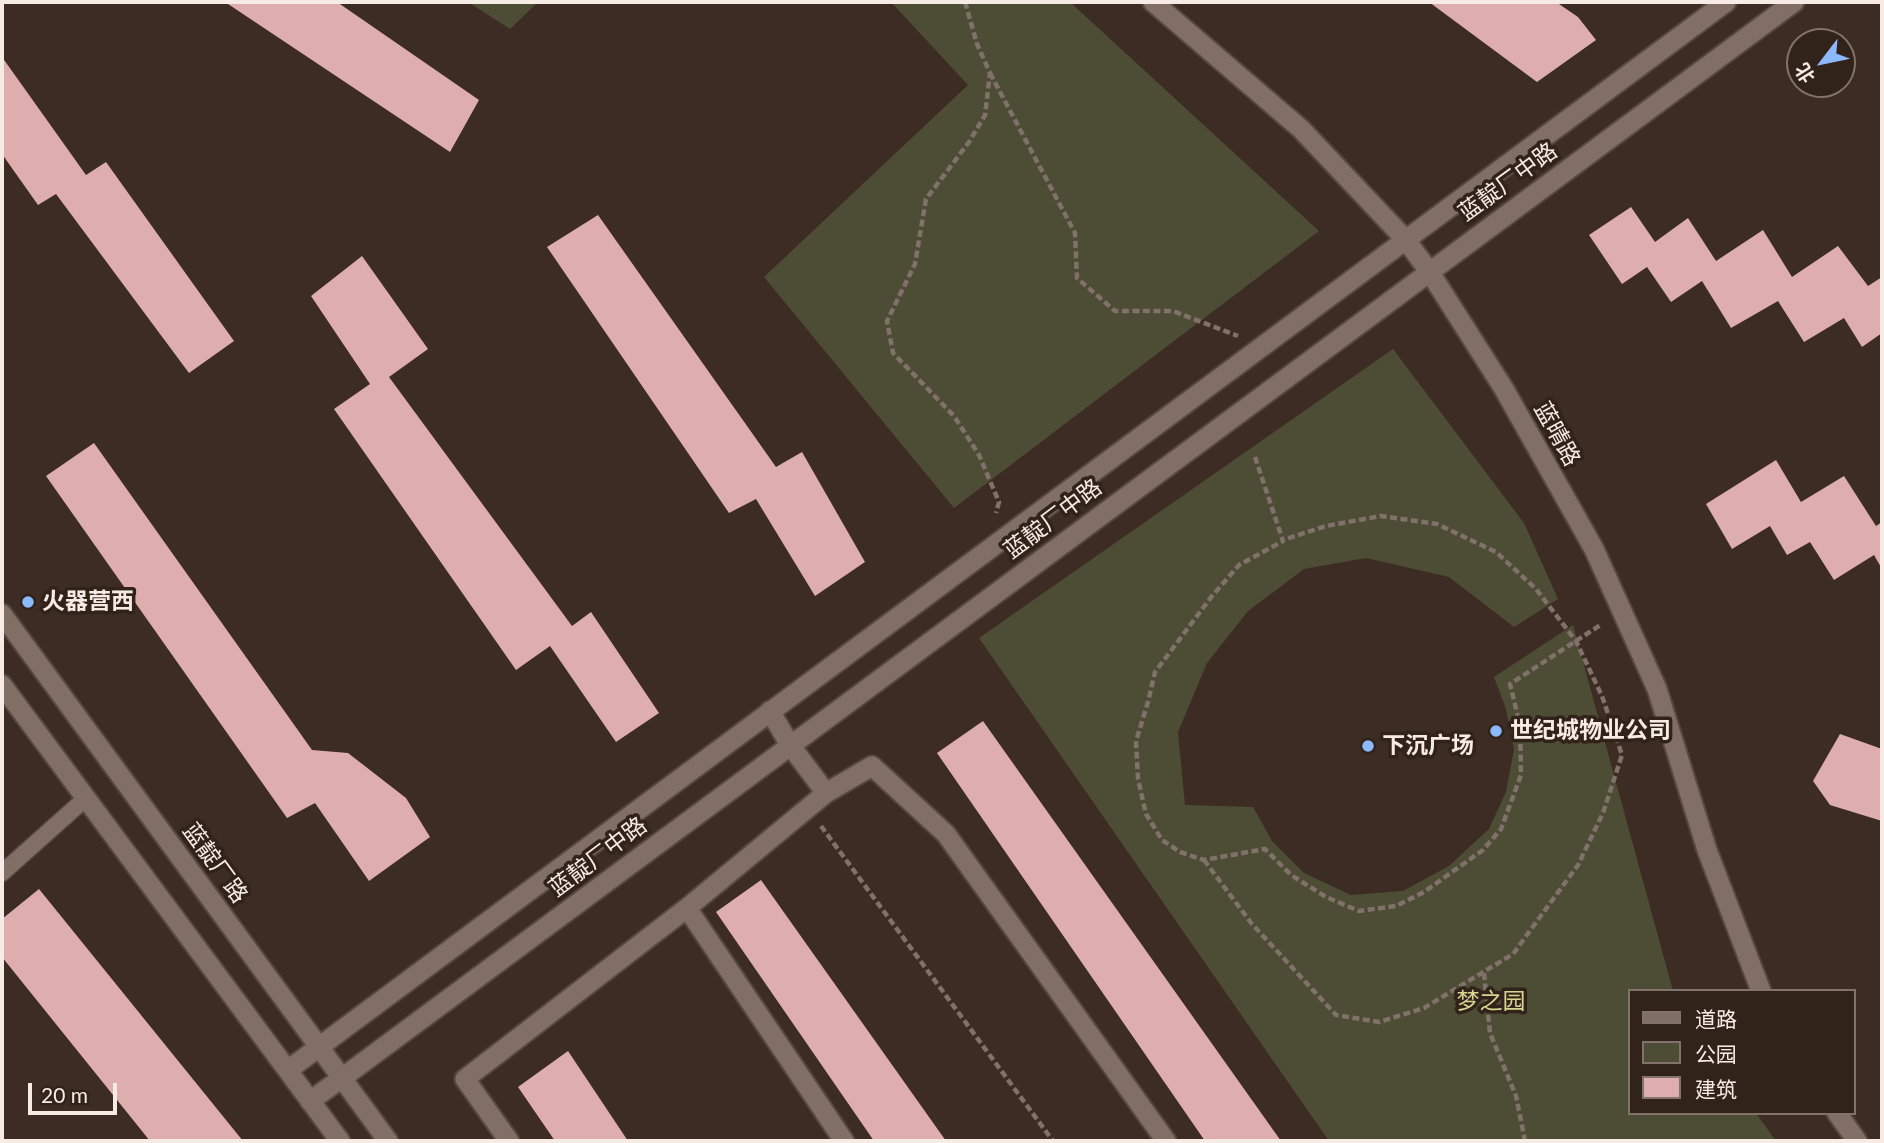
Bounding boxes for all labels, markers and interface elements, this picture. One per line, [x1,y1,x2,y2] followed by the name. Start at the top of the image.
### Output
[1786,28,1856,98] north arrow
[1790,59,1819,87] text: 北
[1453,137,1563,227] street label: 蓝靛厂中路
[1528,397,1586,471] street label: 蓝晴路
[999,473,1107,565] street label: 蓝靛厂中路
[42,588,134,616] place label: 火器营西
[20,594,36,610] marker: 火器营西
[1510,717,1671,745] place label: 世纪城物业公司
[1488,723,1504,739] marker: 世纪城物业公司
[1382,732,1474,760] place label: 下沉广场
[1360,738,1376,754] marker: 下沉广场
[544,811,652,903] street label: 蓝靛厂中路
[177,818,253,908] street label: 蓝靛厂路
[1457,988,1525,1016] park label: 梦之园
[1629,989,1856,1115] legend
[1695,1006,1737,1031] text: 道路
[1695,1041,1737,1066] text: 公园
[32,1070,121,1114] scale bar
[1695,1076,1737,1101] text: 建筑
[41,1082,88,1107] text: 20 m

